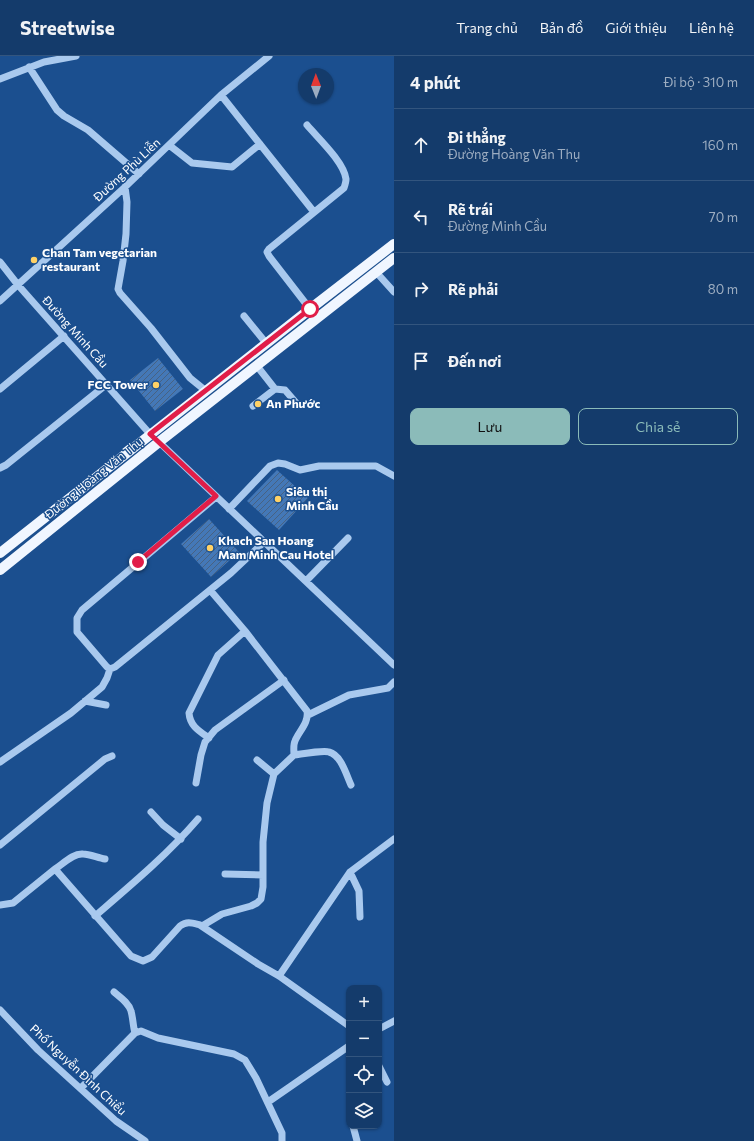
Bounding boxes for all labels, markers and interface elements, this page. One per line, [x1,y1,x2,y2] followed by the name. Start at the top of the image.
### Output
[20,16,115,39] text: Streetwise
[456,19,518,36] text: Trang chủ
[540,19,583,36] text: Bản đồ
[605,19,667,36] text: Giới thiệu
[689,19,734,36] text: Liên hệ
[298,68,334,104] north arrow
[410,72,460,93] text: 4 phút
[664,74,738,90] text: Đi bộ · 310 m
[448,128,506,146] text: Đi thẳng
[410,134,432,156] icon: ahead
[89,135,163,204] street label: Đường Phù Liễn
[702,137,738,153] text: 160 m
[448,146,580,162] text: Đường Hoàng Văn Thụ
[448,200,493,218] text: Rẽ trái
[410,206,432,228] icon: left
[709,209,738,225] text: 70 m
[448,218,547,234] text: Đường Minh Cầu
[42,245,157,273] place label: Chan Tam vegetarian restaurant
[29,255,39,265] marker: Chan Tam vegetarian restaurant
[410,278,432,300] icon: right
[448,280,498,298] text: Rẽ phải
[708,281,738,297] text: 80 m
[39,292,112,370] street label: Đường Minh Cầu
[301,300,319,318] route start
[410,350,432,372] icon: arrive
[448,352,501,370] text: Đến nơi
[88,377,148,391] place label: FCC Tower
[151,380,161,390] marker: FCC Tower
[266,396,321,410] place label: An Phước
[253,399,263,409] marker: An Phước
[410,408,570,445] button: Lưu
[578,408,738,445] button: Chia sẻ
[41,433,145,522] street label: Đường Hoàng Văn Thụ
[286,484,339,512] place label: Siêu thị Minh Cầu
[273,494,283,504] marker: Siêu thị Minh Cầu
[218,533,334,561] place label: Khach San Hoang Mam Minh Cau Hotel
[205,543,215,553] marker: Khach San Hoang Mam Minh Cau Hotel
[129,553,147,571] route end
[346,985,382,1129] map controls
[346,985,382,1021] button: +
[28,1021,130,1118] street label: Phố Nguyễn Đình Chiểu
[346,1021,382,1057] button: −
[346,1057,382,1093] button: locate
[346,1093,382,1129] button: layers

